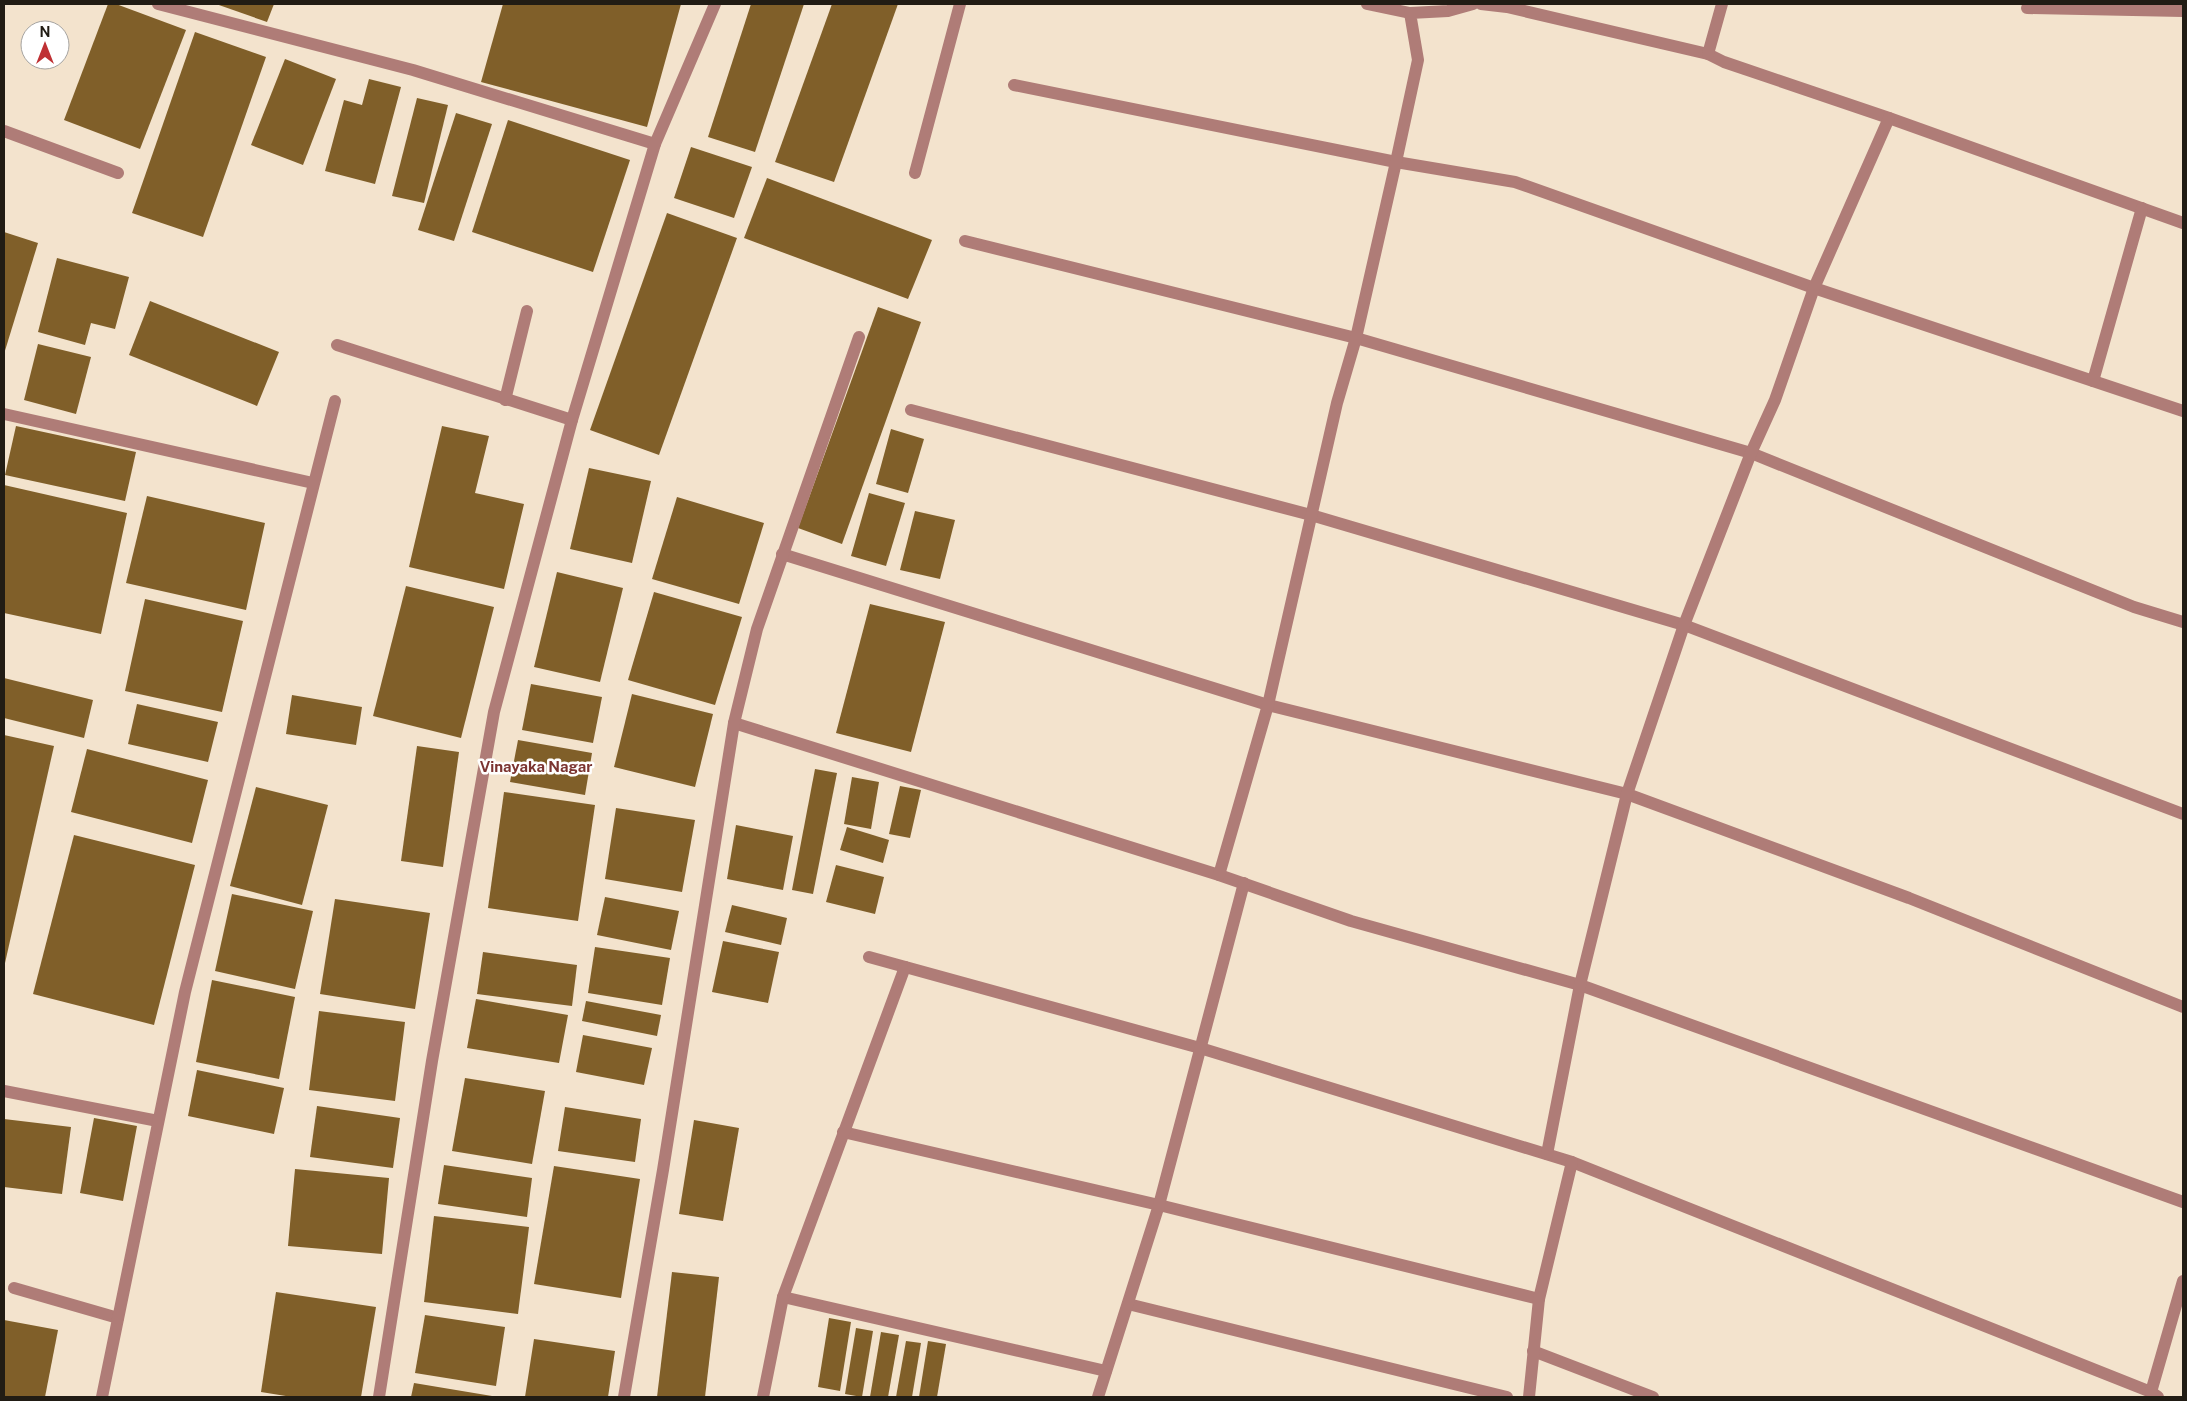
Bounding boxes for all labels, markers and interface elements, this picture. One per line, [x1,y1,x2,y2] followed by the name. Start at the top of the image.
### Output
[20,20,70,70] north arrow
[40,24,50,40] text: N
[480,758,592,775] district label: Vinayaka Nagar

